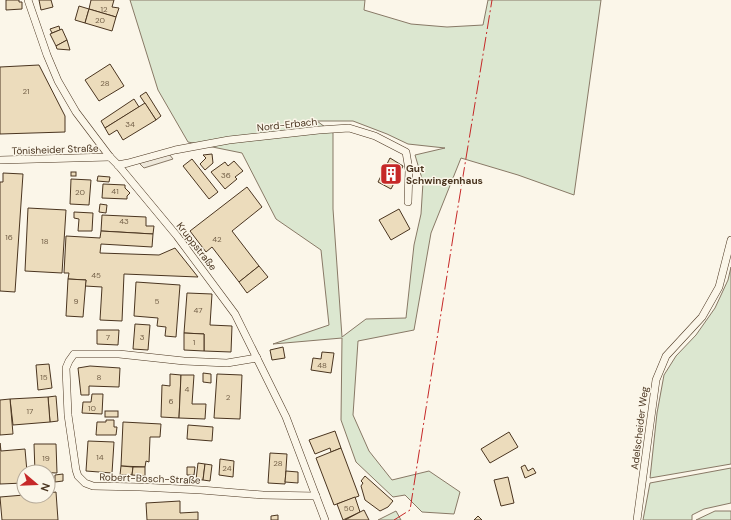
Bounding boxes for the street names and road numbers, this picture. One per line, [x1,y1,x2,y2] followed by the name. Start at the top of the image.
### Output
[256,115,318,134] street label: Nord-Erbach
[11,141,99,158] street label: Tönisheider Straße
[174,220,220,273] street label: Kruppstraße
[628,385,651,470] street label: Adelscheider Weg
[99,470,201,487] street label: Robert-Bosch-Straße

